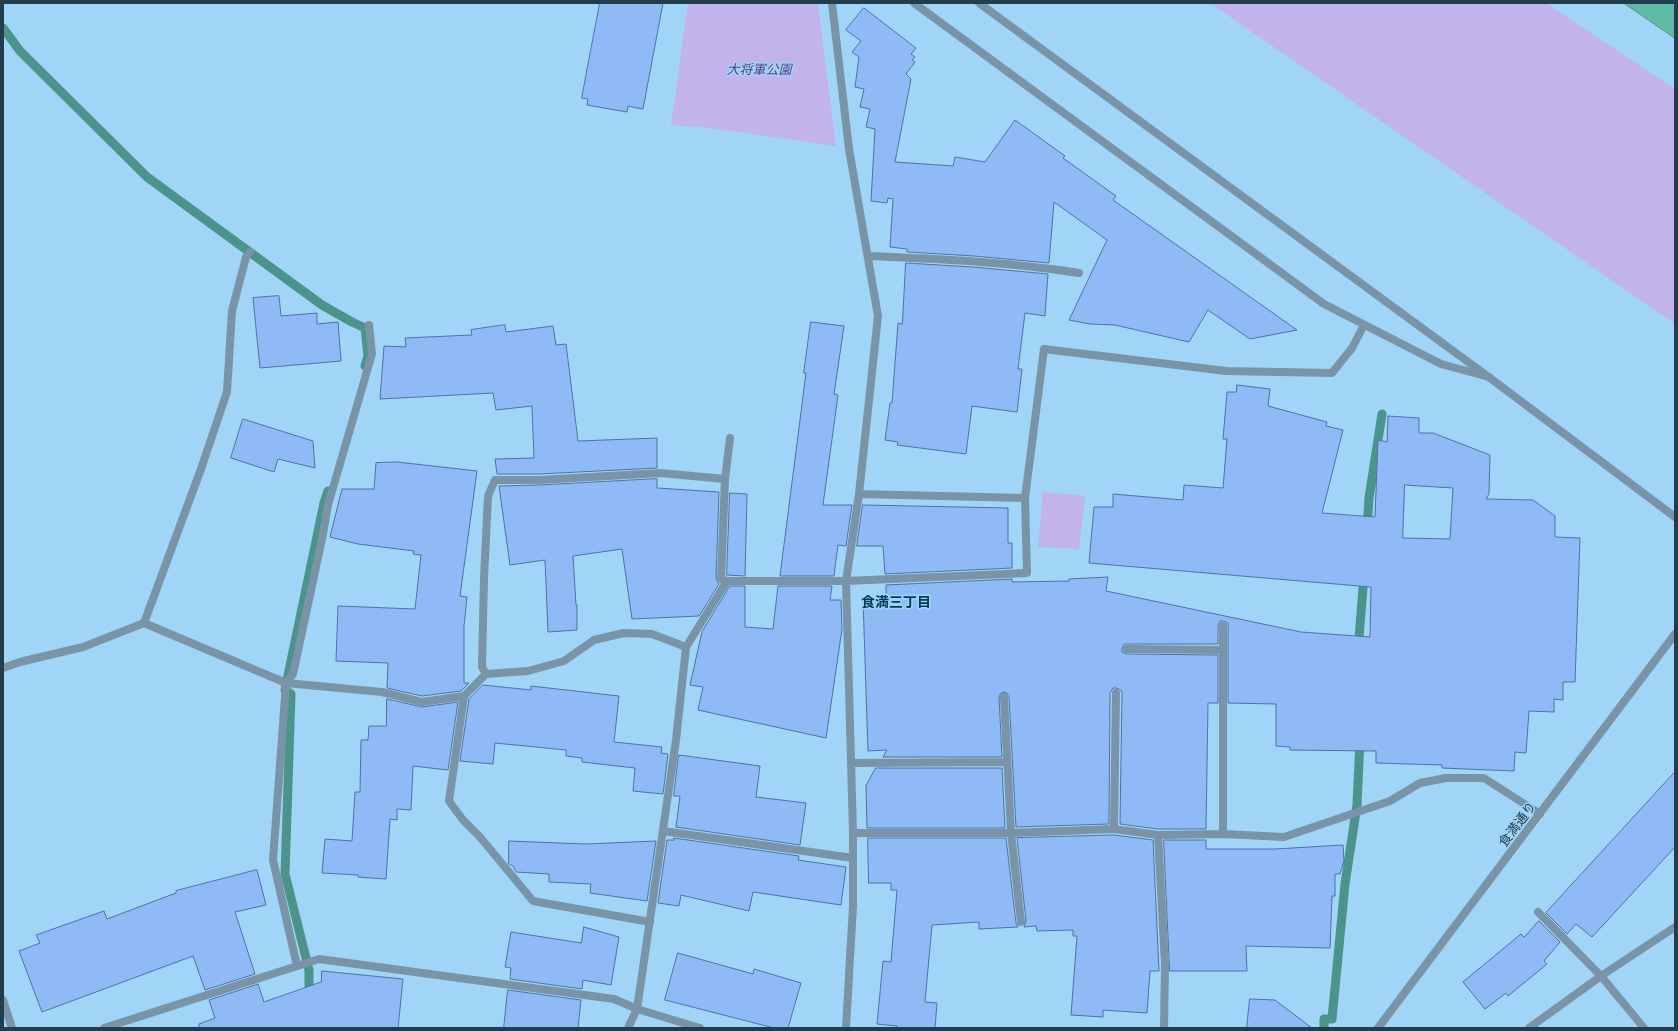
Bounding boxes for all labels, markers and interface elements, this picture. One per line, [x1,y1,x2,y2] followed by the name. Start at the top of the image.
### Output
[727,61,791,77] park label: 大将軍公園
[861,594,931,610] district label: 食満三丁目
[1495,799,1539,849] street label: 食満通り

